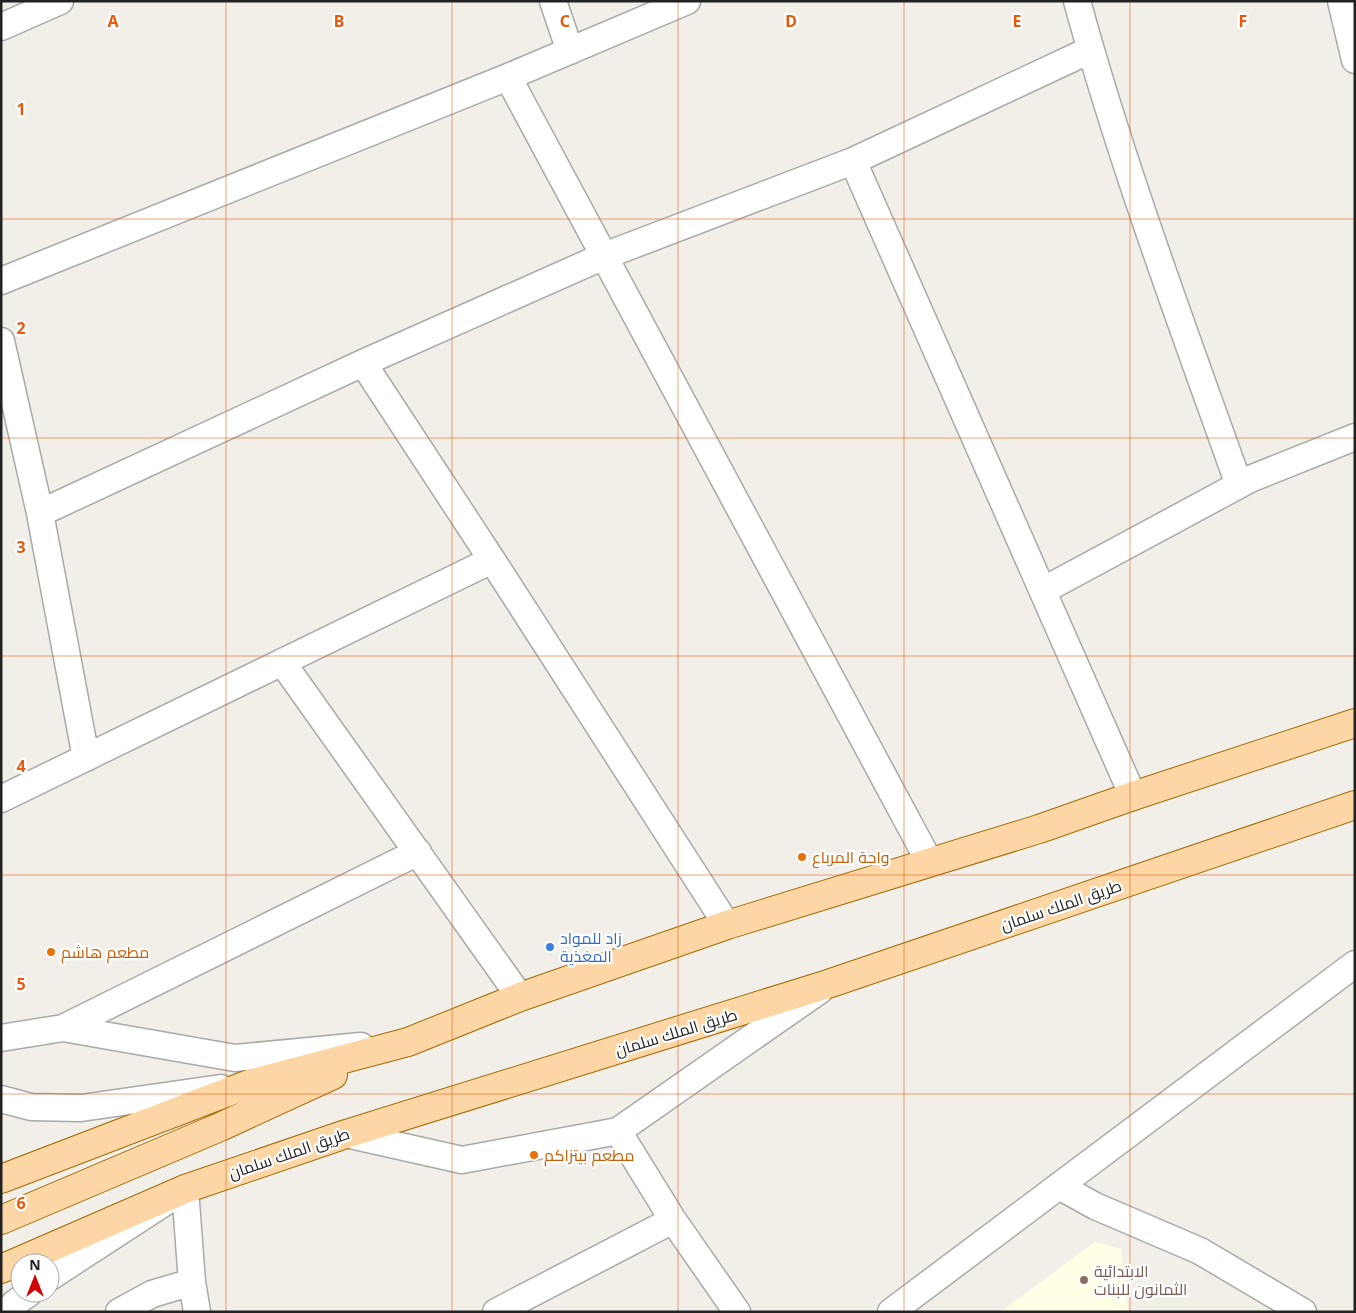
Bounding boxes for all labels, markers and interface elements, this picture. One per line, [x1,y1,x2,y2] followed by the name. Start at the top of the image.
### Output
[107,10,119,32] text: A
[334,10,344,32] text: B
[560,10,570,32] text: C
[785,10,797,32] text: D
[1013,10,1022,32] text: E
[1239,10,1247,32] text: F
[16,98,26,120] text: 1
[16,317,26,339] text: 2
[16,536,26,558] text: 3
[16,755,26,777] text: 4
[812,846,889,869] place label: واحة المرباع
[796,851,808,863] marker: واحة المرباع
[998,874,1124,936] street label: طريق الملك سلمان
[560,927,622,967] place label: زاد للمواد المغذية
[61,941,149,964] place label: مطعم هاشم
[544,941,556,953] marker: زاد للمواد المغذية
[45,946,57,958] marker: مطعم هاشم
[16,973,26,995] text: 5
[612,1003,740,1061] street label: طريق الملك سلمان
[226,1122,352,1184] street label: طريق الملك سلمان
[544,1144,634,1167] place label: مطعم بيتزاكم
[528,1149,540,1161] marker: مطعم بيتزاكم
[16,1192,26,1214] text: 6
[10,1253,60,1303] north arrow
[29,1255,41,1274] text: N
[1094,1260,1187,1300] place label: الابتدائية الثمانون للبنات
[1078,1274,1090,1286] marker: الابتدائية الثمانون للبنات

